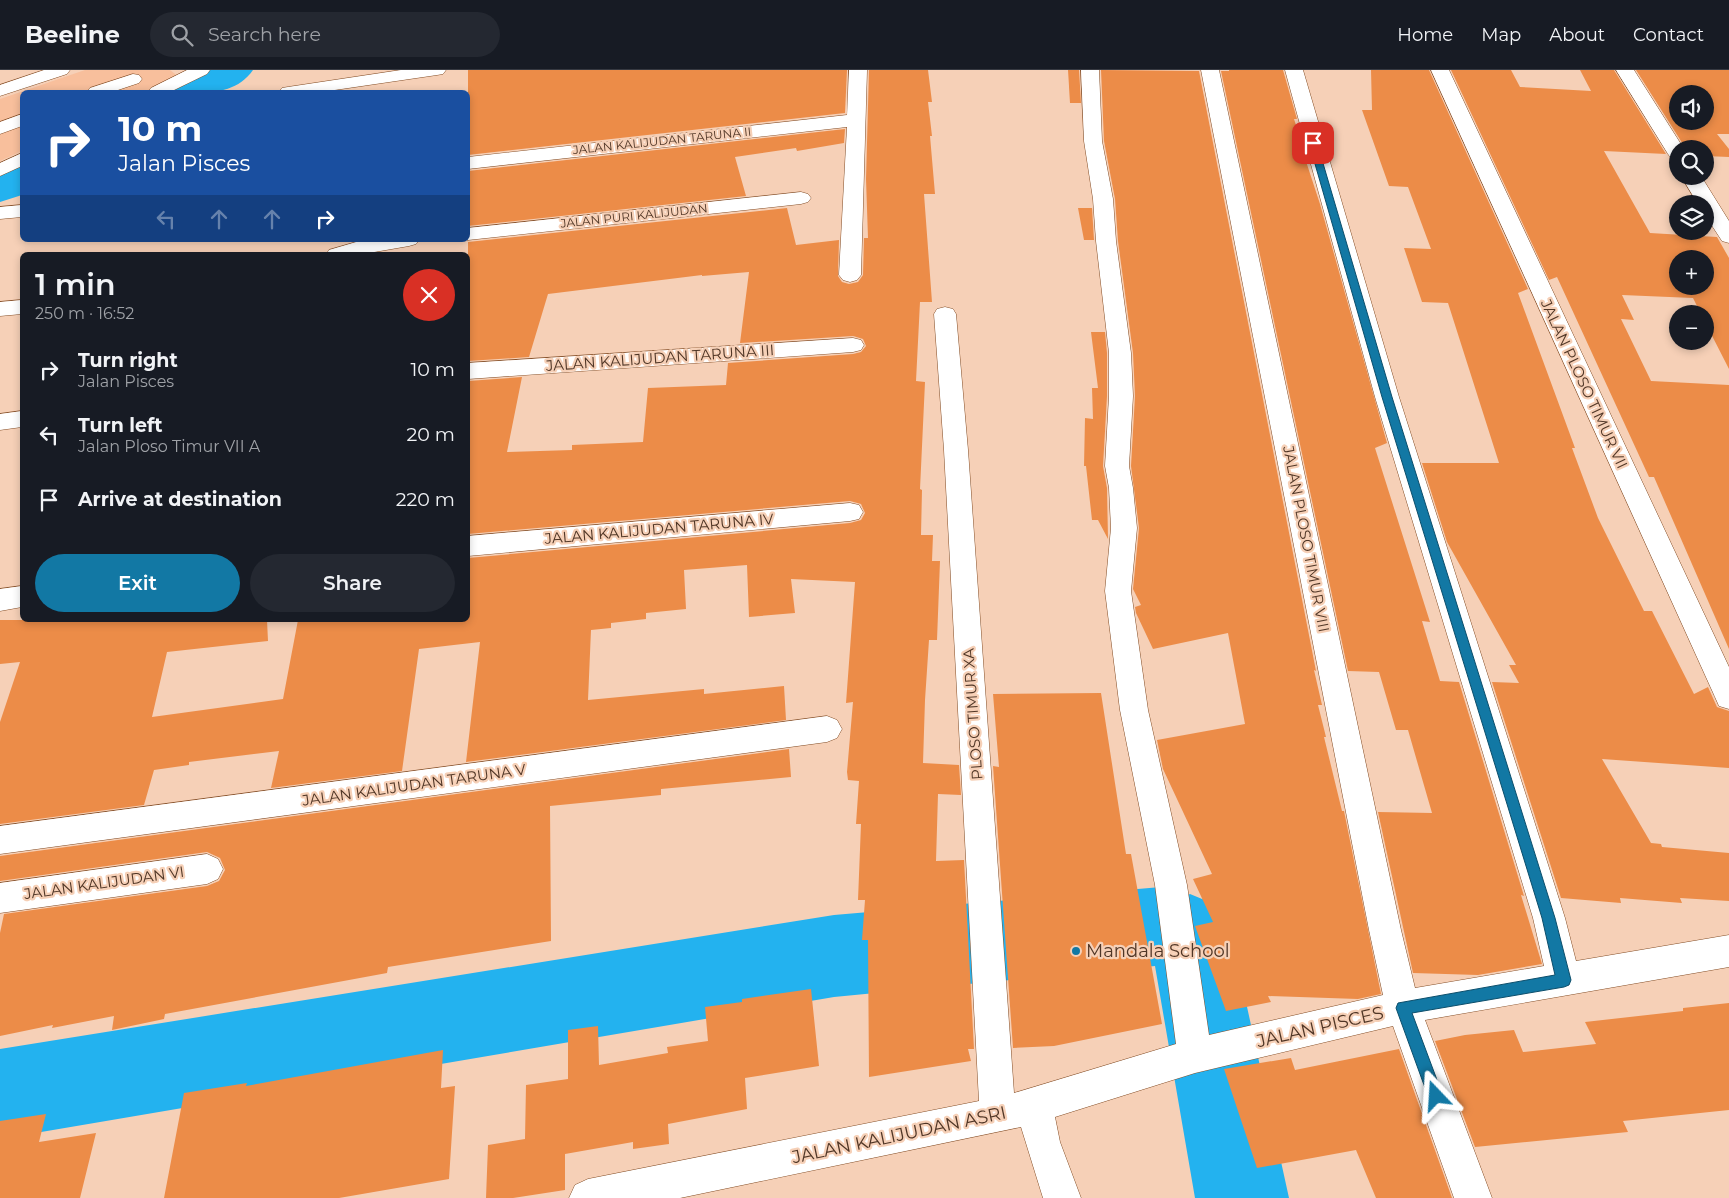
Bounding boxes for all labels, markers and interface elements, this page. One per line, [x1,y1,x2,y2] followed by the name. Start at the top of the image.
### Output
[150,12,500,57] search box
[25,20,120,49] text: Beeline
[168,21,196,49] icon: search
[208,23,321,46] text: Search here
[1397,24,1453,46] text: Home
[1481,24,1521,46] text: Map
[1549,24,1605,46] text: About
[1633,24,1704,46] text: Contact
[1669,85,1714,350] map controls
[1669,85,1714,130] button: sound
[118,107,202,150] text: 10 m
[35,110,100,175] icon: right
[1292,122,1334,164] pin
[571,124,752,157] street label: JALAN KALIJUDAN TARUNA II
[1299,129,1327,157] icon: arrive
[1669,140,1714,185] button: search
[118,150,250,177] text: Jalan Pisces
[1669,195,1714,240] button: layers
[559,200,708,231] street label: JALAN PURI KALIJUDAN
[152,205,180,233] icon: left
[205,205,233,233] icon: ahead
[258,205,286,233] icon: ahead
[311,205,339,233] icon: right
[1669,250,1714,295] button: +
[35,266,116,303] text: 1 min
[403,269,455,321] button: close
[1536,295,1632,472] street label: JALAN PLOSO TIMUR VII
[35,304,134,323] text: 250 m · 16:52
[1669,305,1714,350] button: −
[544,340,775,375] street label: JALAN KALIJUDAN TARUNA III
[78,349,178,372] text: Turn right
[35,356,63,384] icon: right
[410,358,455,381] text: 10 m
[78,372,174,391] text: Jalan Pisces
[78,414,163,437] text: Turn left
[35,421,63,449] icon: left
[407,423,455,446] text: 20 m
[78,437,260,456] text: Jalan Ploso Timur VII A
[1279,443,1334,634] street label: JALAN PLOSO TIMUR VIII
[35,486,63,514] icon: arrive
[78,488,282,511] text: Arrive at destination
[396,488,455,511] text: 220 m
[543,509,775,548] street label: JALAN KALIJUDAN TARUNA IV
[35,554,240,612] button: Exit
[250,554,455,612] button: Share
[958,647,987,780] street label: PLOSO TIMUR XA
[300,759,527,810] street label: JALAN KALIJUDAN TARUNA V
[22,862,185,903] street label: JALAN KALIJUDAN VI
[1086,940,1230,962] place label: Mandala School
[1070,945,1082,957] marker: Mandala School
[1253,1002,1386,1053] street label: JALAN PISCES
[1409,1069,1461,1121] position arrow
[789,1102,1008,1169] street label: JALAN KALIJUDAN ASRI

